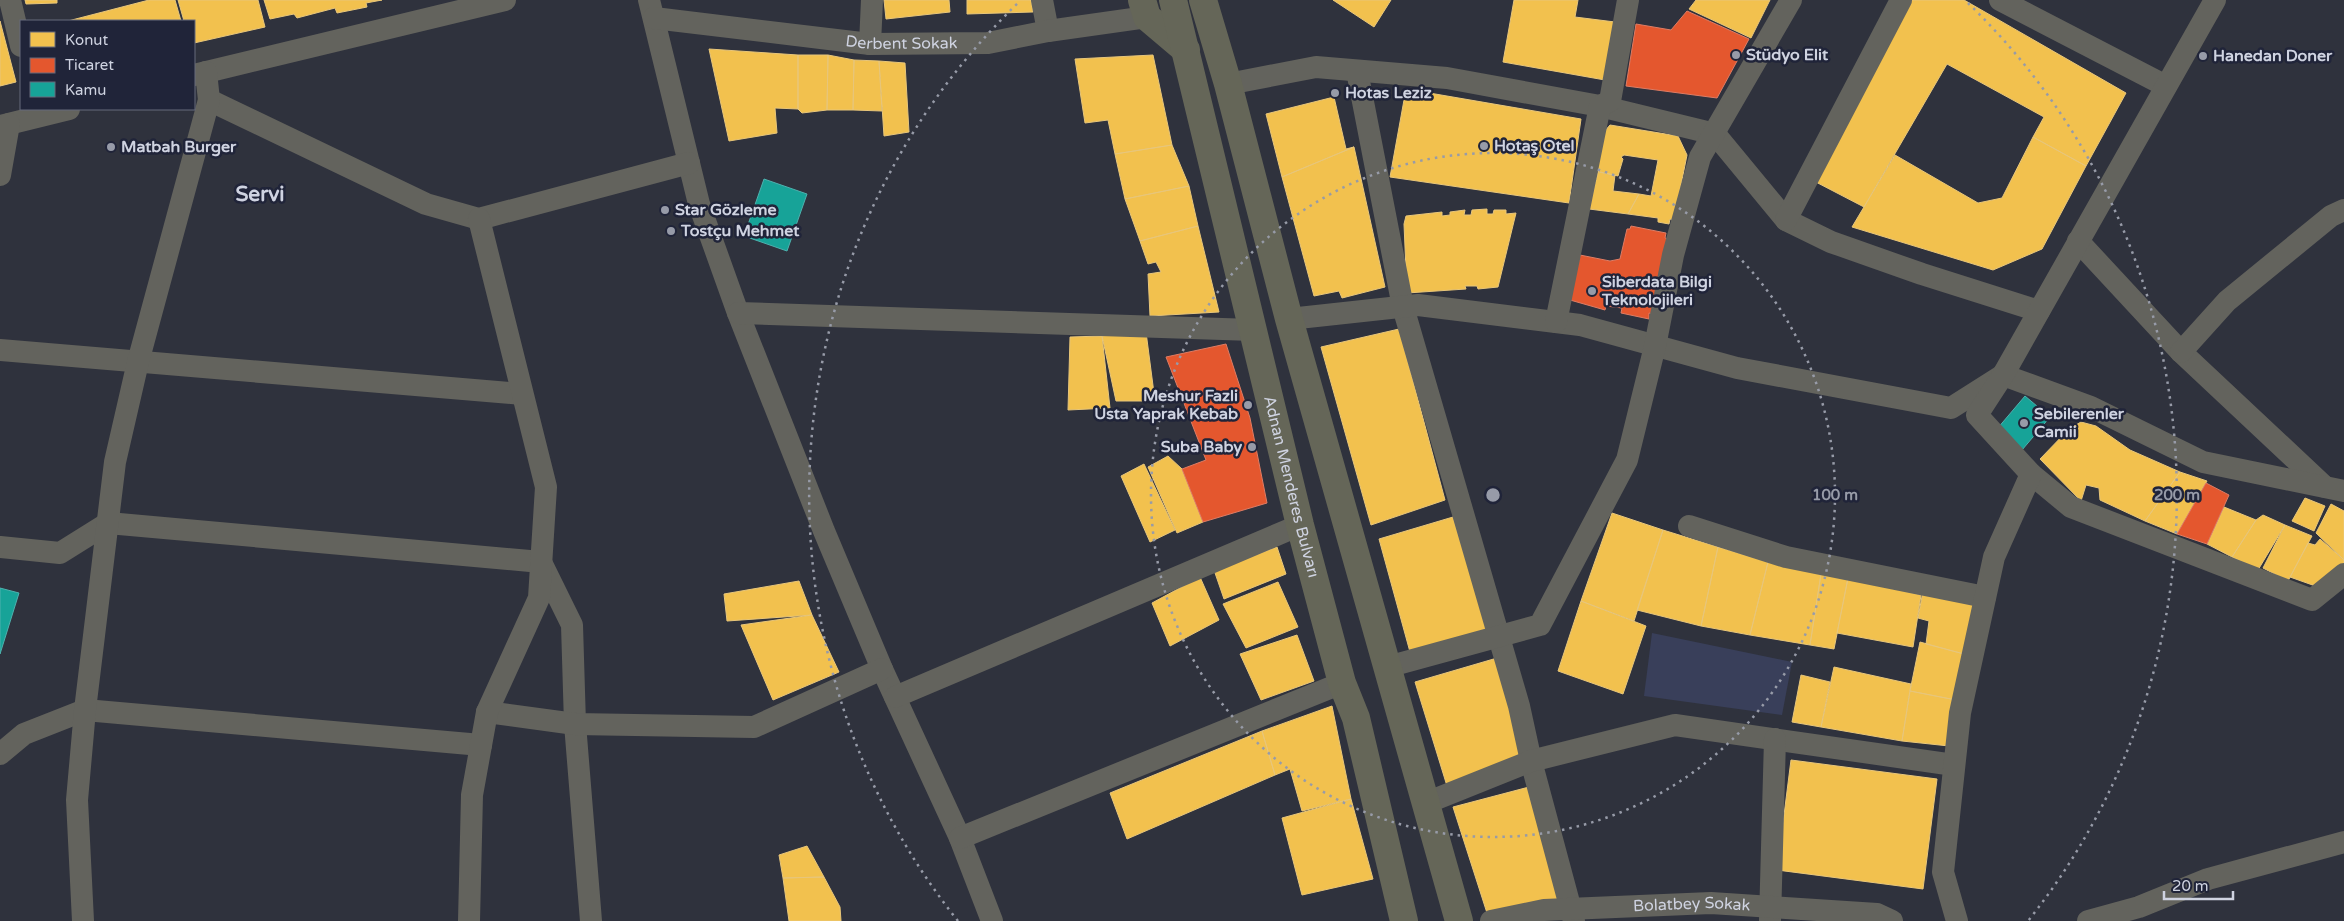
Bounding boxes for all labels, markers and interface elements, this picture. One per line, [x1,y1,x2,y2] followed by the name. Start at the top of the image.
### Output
[20,20,195,110] legend
[65,31,108,49] text: Konut
[844,31,958,54] street label: Derbent Sokak
[1746,45,1829,65] place label: Stüdyo Elit
[2213,46,2333,66] place label: Hanedan Doner
[1730,49,1742,61] marker: Stüdyo Elit
[2197,50,2209,62] marker: Hanedan Doner
[65,56,114,74] text: Ticaret
[65,81,106,99] text: Kamu
[1345,83,1432,103] place label: Hotas Leziz
[1329,87,1341,99] marker: Hotas Leziz
[1494,136,1575,156] place label: Hotaş Otel
[121,137,237,157] place label: Matbah Burger
[1478,140,1490,152] marker: Hotaş Otel
[105,141,117,153] marker: Matbah Burger
[235,182,285,207] district label: Servi
[675,200,777,220] place label: Star Gözleme
[659,204,671,216] marker: Star Gözleme
[680,221,800,241] place label: Tostçu Mehmet
[665,225,677,237] marker: Tostçu Mehmet
[1601,272,1712,310] place label: Siberdata Bilgi Teknolojileri
[1586,285,1598,297] marker: Siberdata Bilgi Teknolojileri
[1094,386,1238,424] place label: Meshur Fazli Usta Yaprak Kebab
[1259,394,1324,580] street label: Adnan Menderes Bulvarı
[1242,399,1254,411] marker: Meshur Fazli Usta Yaprak Kebab
[2034,404,2125,442] place label: Sebilerenler Camii
[2018,417,2030,429] marker: Sebilerenler Camii
[1161,437,1242,457] place label: Suba Baby
[1246,441,1258,453] marker: Suba Baby
[1484,486,1502,504] centre of rings
[1812,486,1858,504] text: 100 m
[2154,486,2200,504] text: 200 m
[2164,868,2233,900] scale bar
[2172,877,2209,895] text: 20 m
[1633,893,1751,916] street label: Bolatbey Sokak

